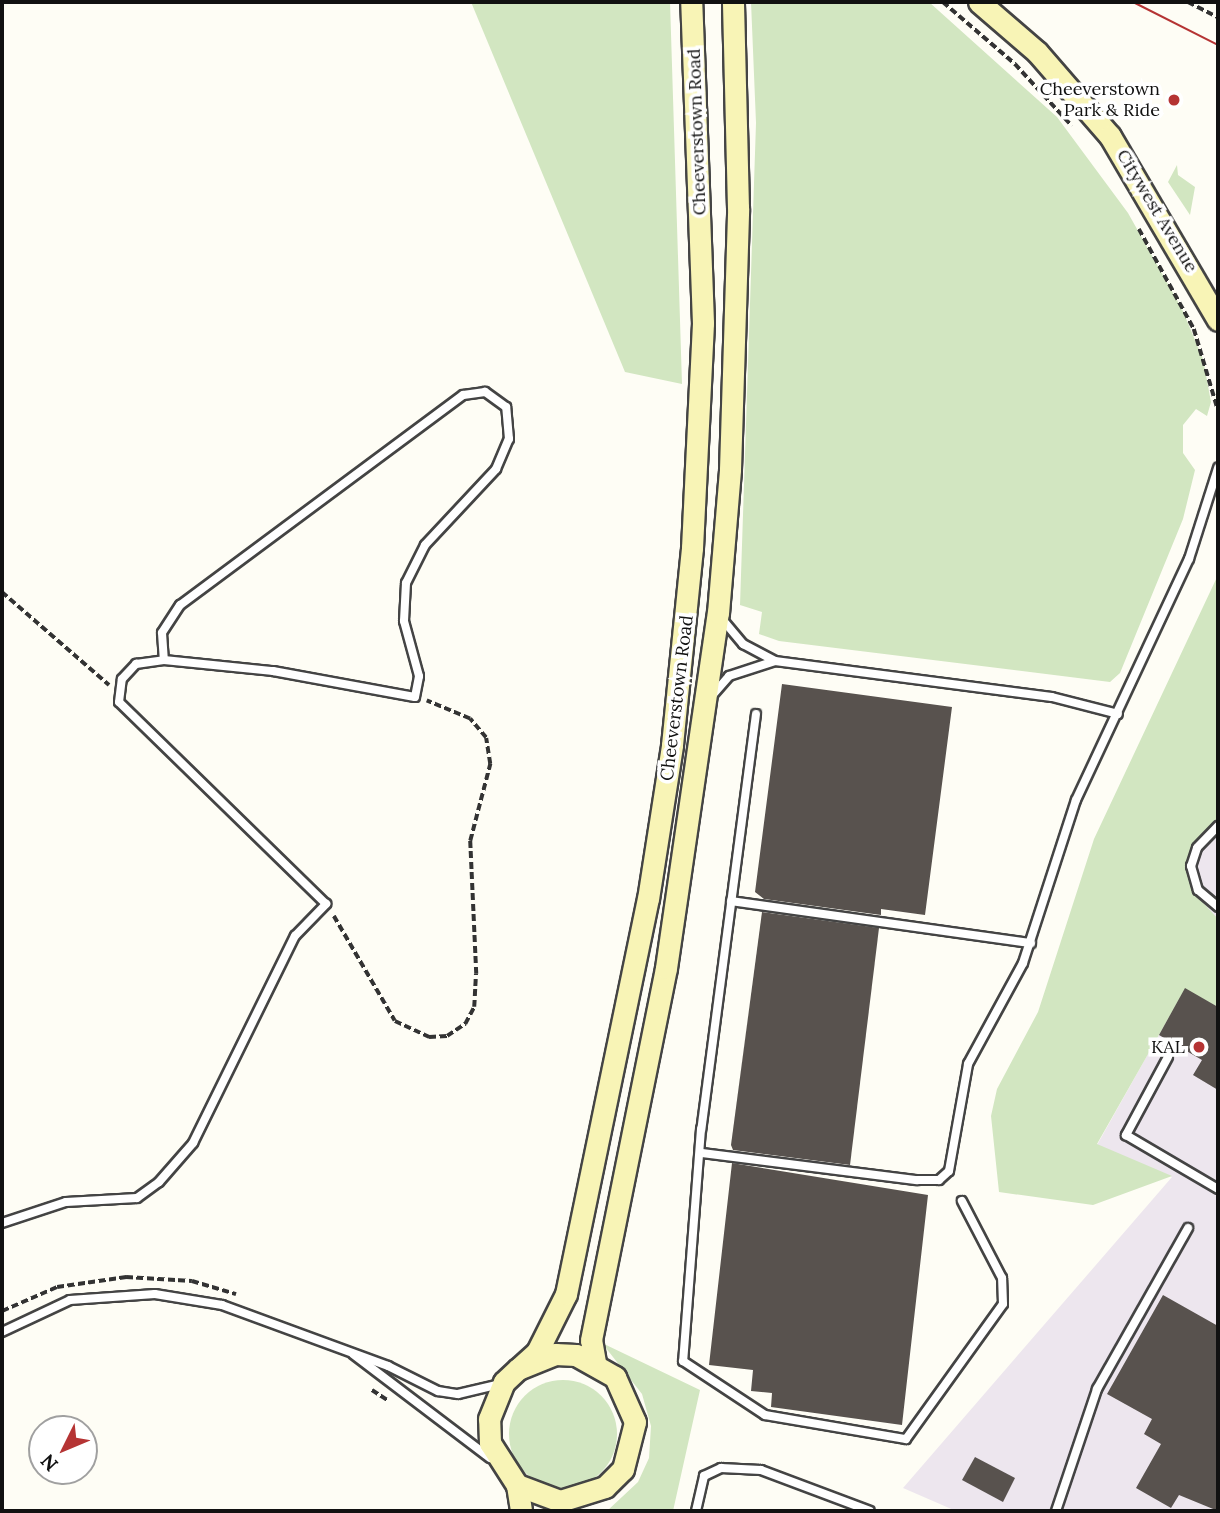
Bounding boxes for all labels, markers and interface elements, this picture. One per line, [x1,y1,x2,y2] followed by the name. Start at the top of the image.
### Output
[683,48,711,216] street label: Cheeverstown Road
[1040,79,1160,122] place label: Cheeverstown Park & Ride
[1166,92,1182,108] marker: Cheeverstown Park & Ride
[1112,146,1202,276] street label: Citywest Avenue
[656,614,698,782] street label: Cheeverstown Road
[1151,1036,1185,1058] place label: KAL
[1191,1039,1207,1055] marker: KAL
[28,1415,98,1485] north arrow
[35,1449,63,1477] text: N

